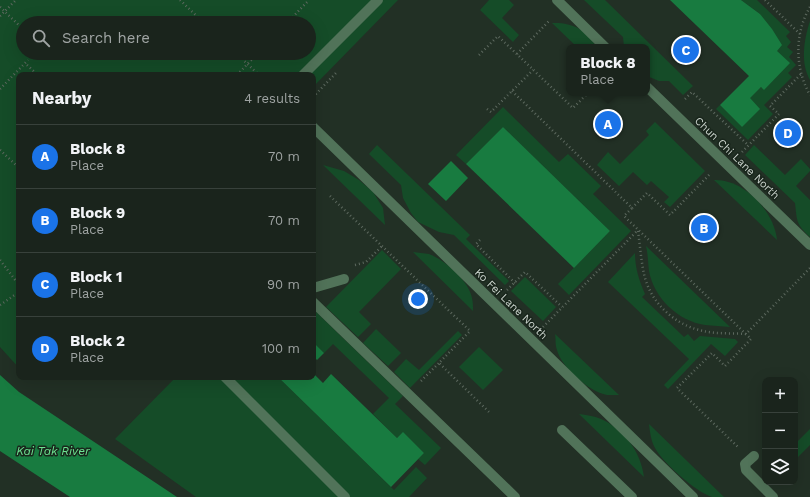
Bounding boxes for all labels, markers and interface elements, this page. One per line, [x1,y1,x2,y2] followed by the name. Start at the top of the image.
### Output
[16,16,316,60] search box
[30,27,52,49] icon: search
[62,29,150,47] text: Search here
[673,35,699,65] pin: C
[566,44,650,96] popup
[580,54,636,72] text: Block 8
[580,72,614,87] text: Place
[32,88,91,108] text: Nearby
[244,91,300,106] text: 4 results
[595,109,621,139] pin: A
[692,114,782,202] street label: Chun Chi Lane North
[775,118,801,148] pin: D
[70,140,125,158] text: Block 8
[41,149,49,164] text: A
[268,149,300,164] text: 70 m
[70,158,104,173] text: Place
[70,204,125,222] text: Block 9
[41,213,49,228] text: B
[268,213,300,228] text: 70 m
[691,213,717,243] pin: B
[70,222,104,237] text: Place
[472,266,550,342] street label: Ko Fei Lane North
[70,268,122,286] text: Block 1
[41,277,49,292] text: C
[267,277,300,292] text: 90 m
[70,286,104,301] text: Place
[408,289,428,309] your location
[70,332,125,350] text: Block 2
[40,341,50,356] text: D
[262,341,300,356] text: 100 m
[70,350,104,365] text: Place
[762,377,798,485] map controls
[762,377,798,413] button: +
[762,413,798,449] button: −
[16,444,91,458] water label: Kai Tak River
[762,449,798,485] button: layers

